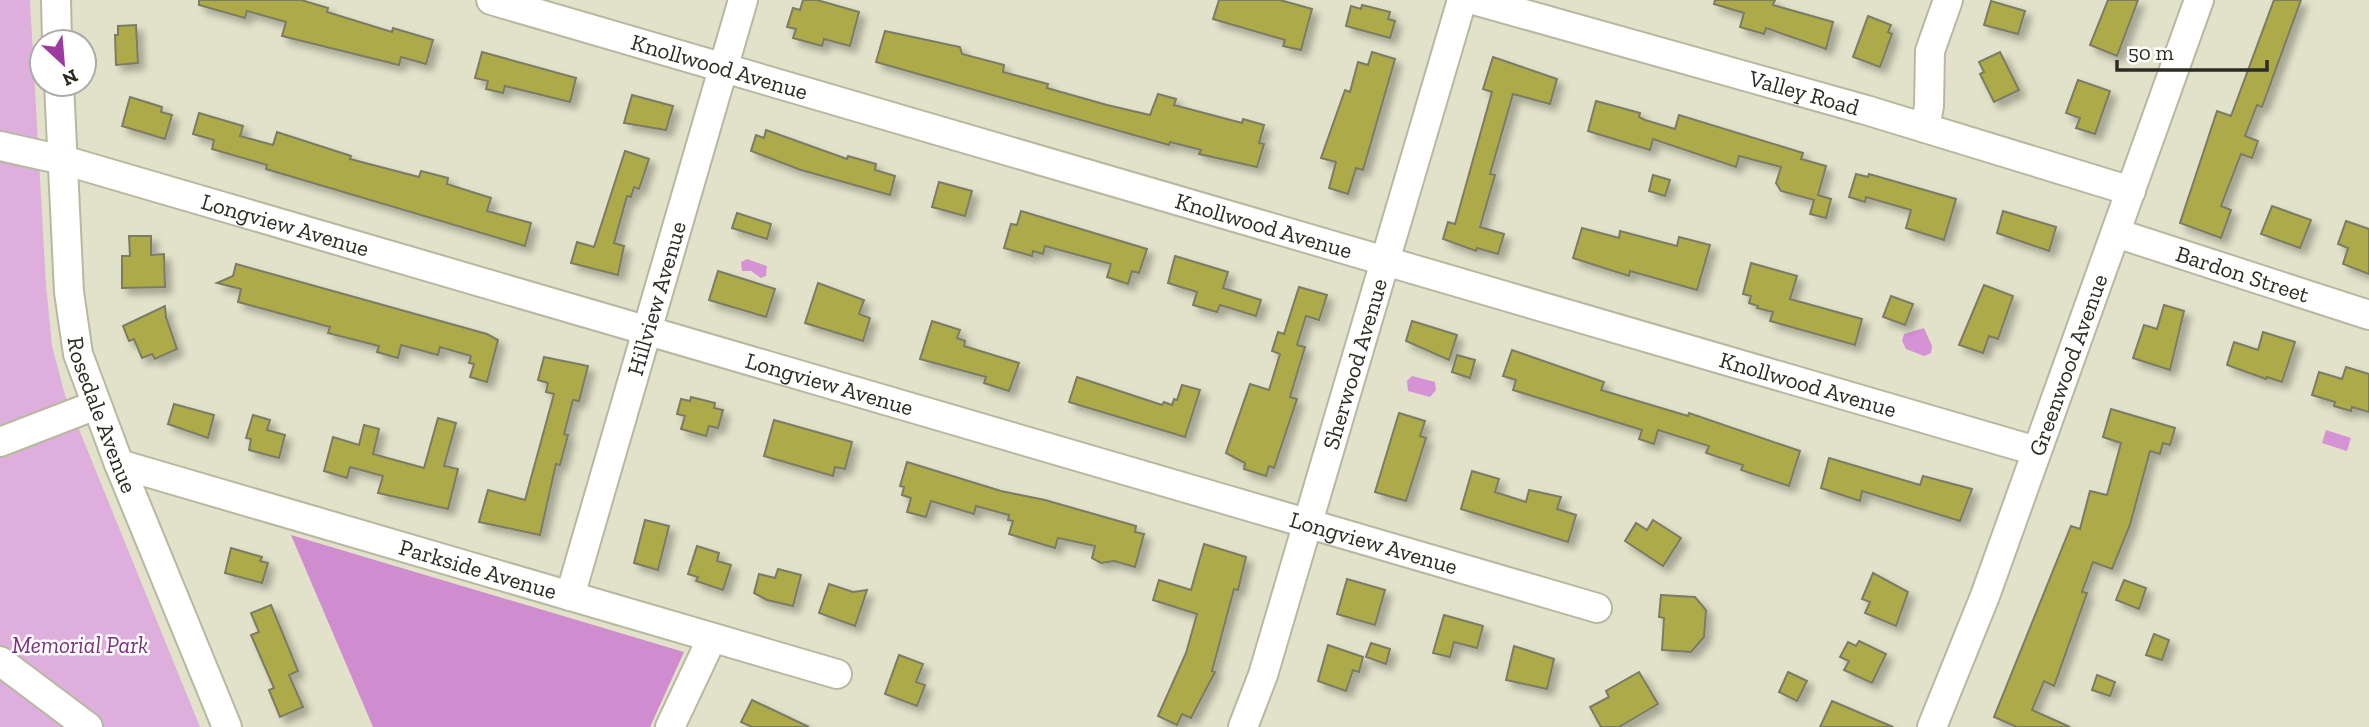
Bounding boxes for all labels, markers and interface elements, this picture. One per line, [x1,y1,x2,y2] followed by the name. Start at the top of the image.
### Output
[28,28,98,98] north arrow
[628,28,811,106] street label: Knollwood Avenue
[2117,28,2268,72] scale bar
[2128,40,2174,65] text: 50 m
[59,64,82,91] text: N
[1745,64,1863,122] street label: Valley Road
[198,187,372,263] street label: Longview Avenue
[1172,187,1355,265] street label: Knollwood Avenue
[621,218,692,379] street label: Hillview Avenue
[2172,239,2313,309] street label: Bardon Street
[2023,270,2113,459] street label: Greenwood Avenue
[1316,275,1393,453] street label: Sherwood Avenue
[62,335,143,497] street label: Rosedale Avenue
[1716,345,1900,424] street label: Knollwood Avenue
[742,346,917,422] street label: Longview Avenue
[1287,505,1461,581] street label: Longview Avenue
[396,533,560,605] street label: Parkside Avenue
[12,631,148,659] park label: Memorial Park

